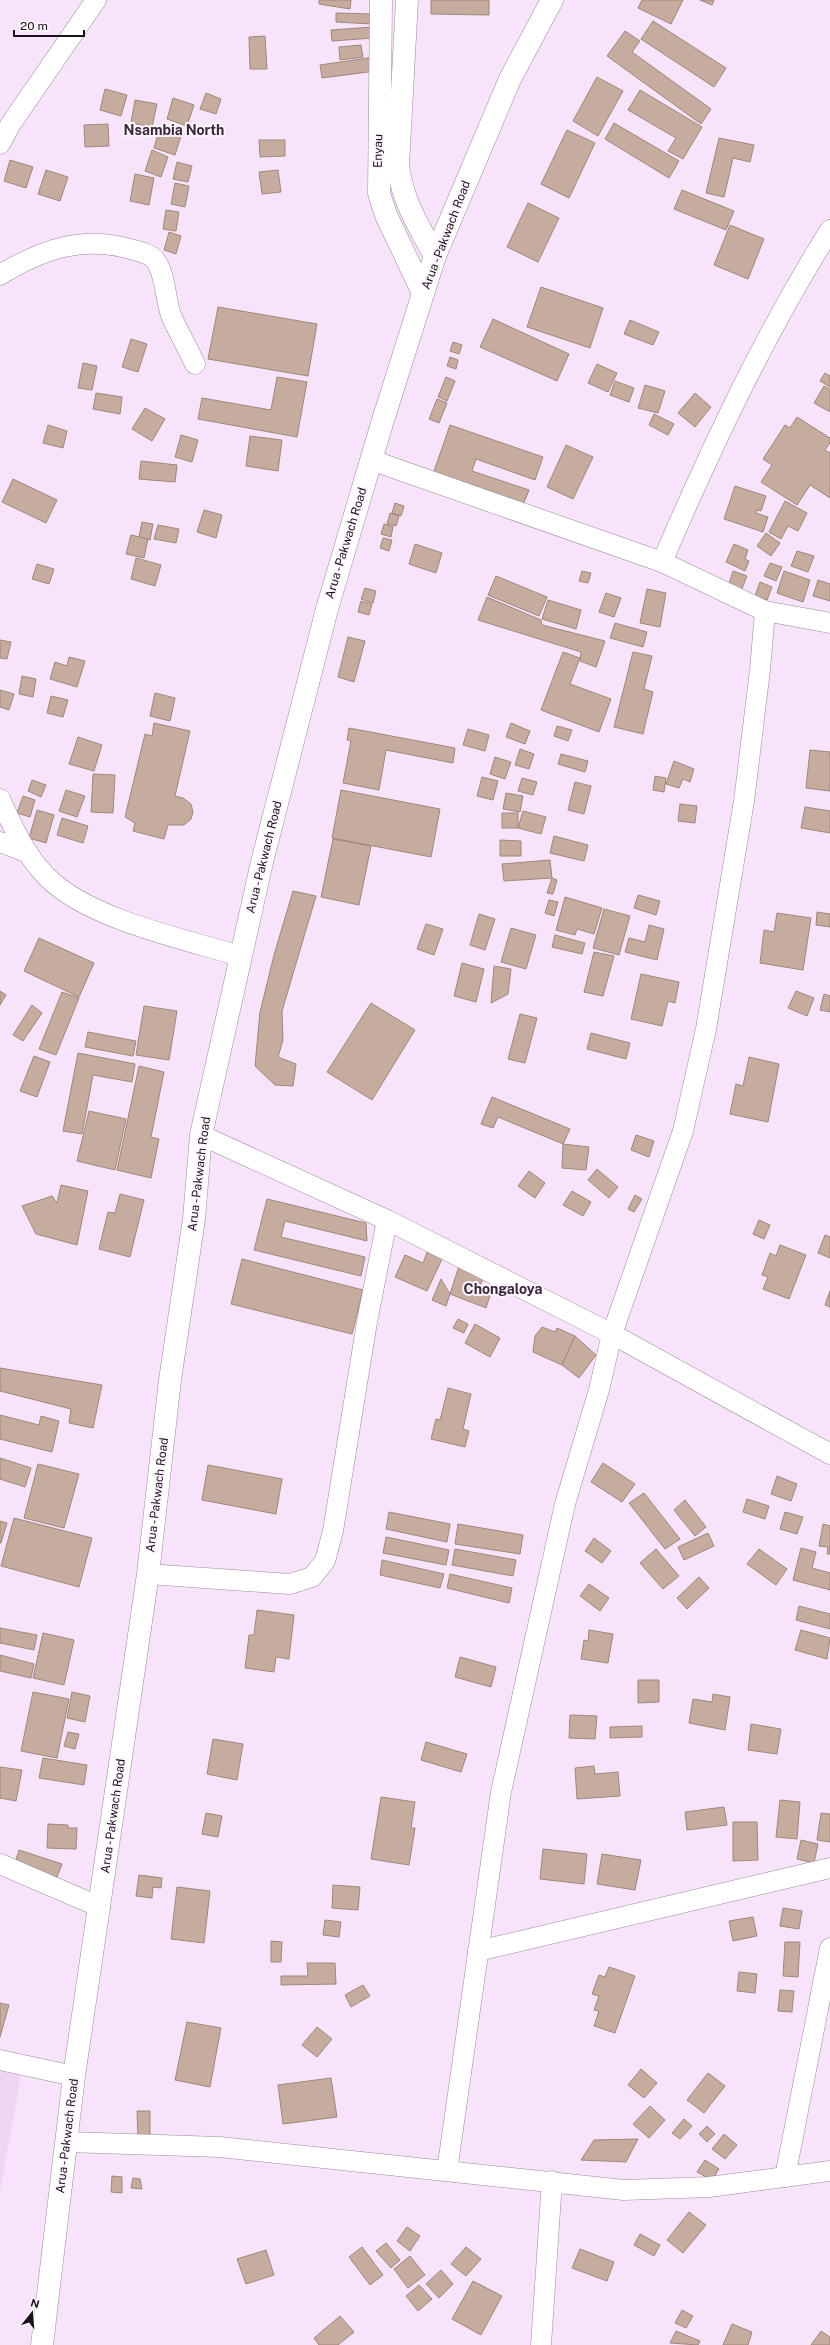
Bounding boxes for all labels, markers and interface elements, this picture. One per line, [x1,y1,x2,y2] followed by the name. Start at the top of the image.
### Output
[14,12,84,38] scale bar
[20,19,48,33] text: 20 m
[124,122,224,138] district label: Nsambia North
[371,134,385,168] street label: Enyau
[419,179,473,291] street label: Arua - Pakwach Road
[322,486,370,600] street label: Arua - Pakwach Road
[243,799,285,915] street label: Arua - Pakwach Road
[185,1116,213,1232] street label: Arua - Pakwach Road
[464,1281,542,1297] district label: Chongaloya
[143,1437,171,1553] street label: Arua - Pakwach Road
[98,1758,128,1874] street label: Arua - Pakwach Road
[53,2078,81,2194] street label: Arua - Pakwach Road
[12,2293,52,2333] north arrow
[29,2296,41,2310] text: N

